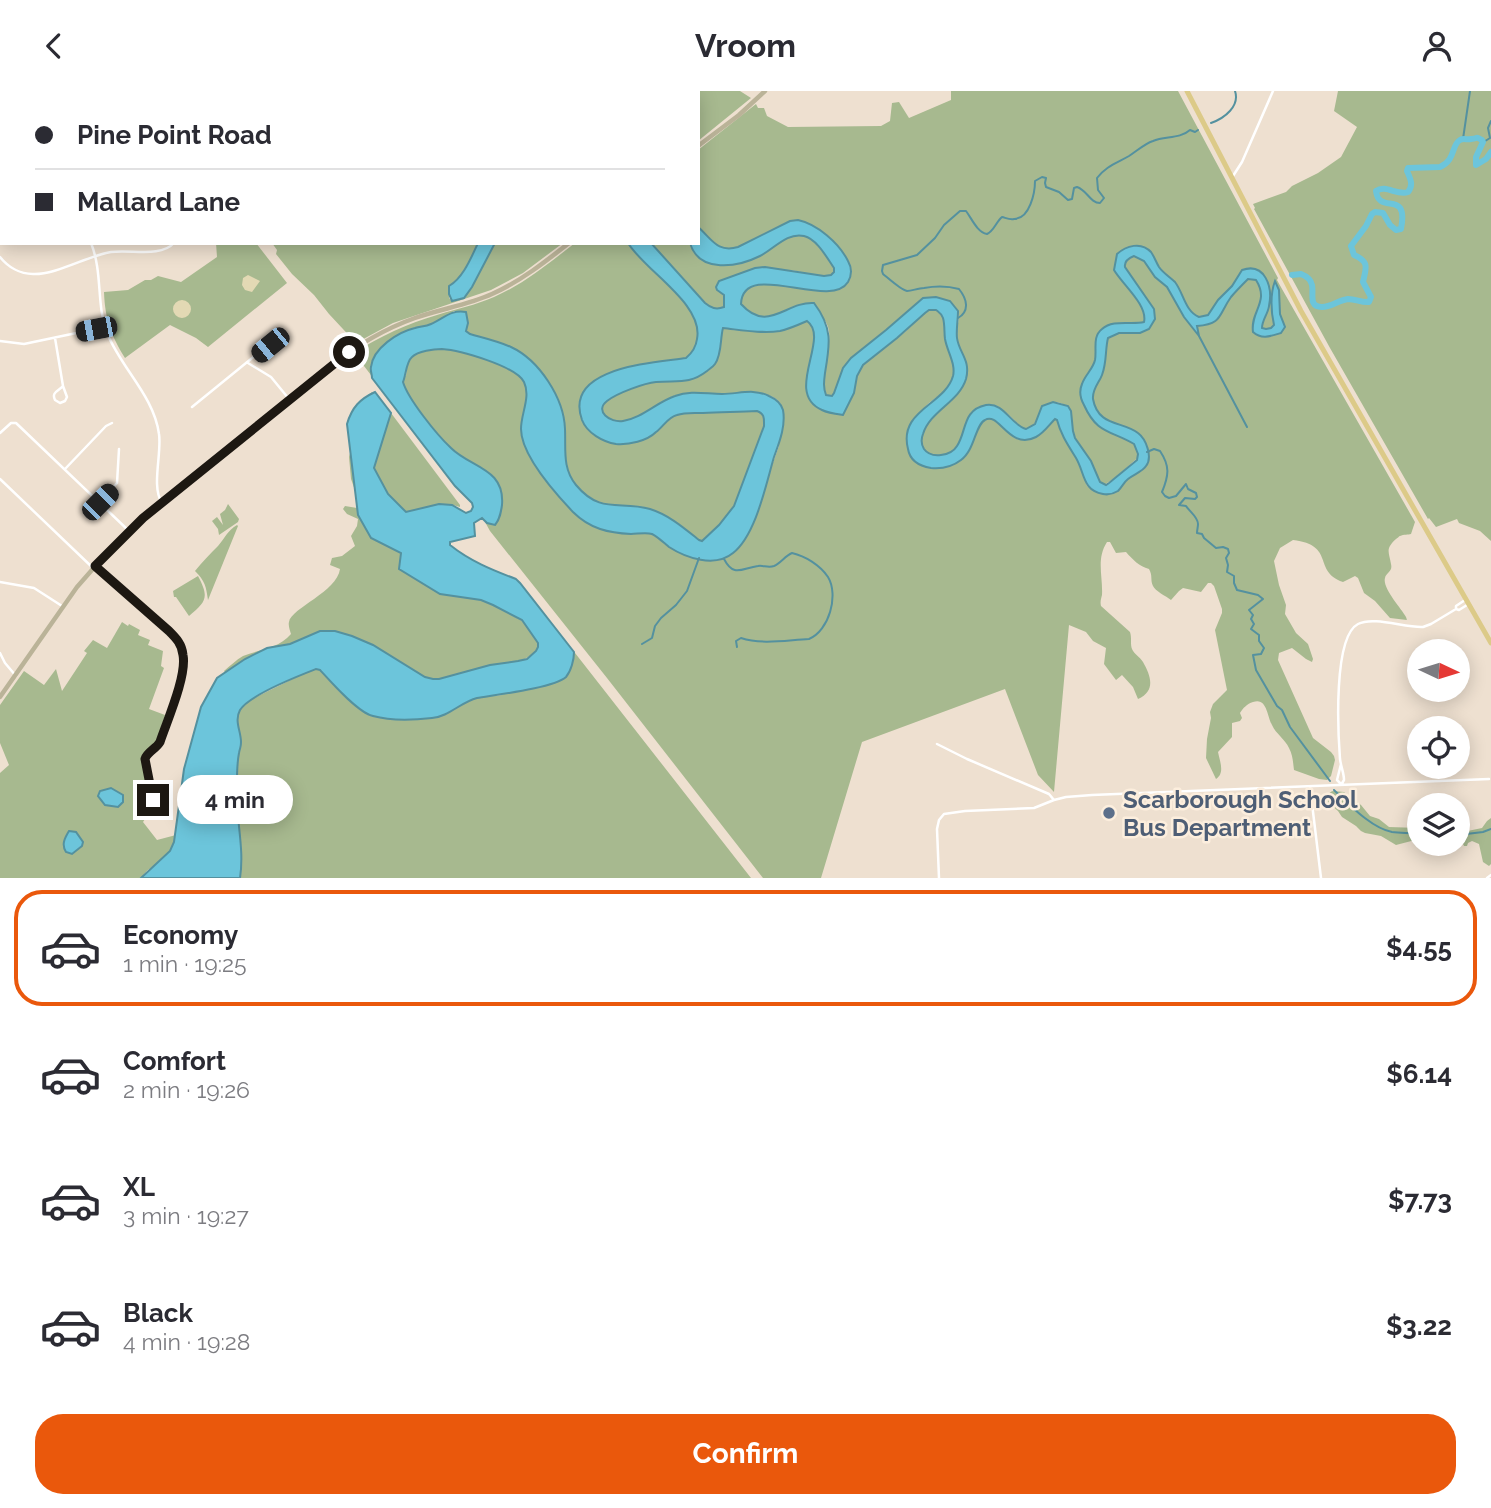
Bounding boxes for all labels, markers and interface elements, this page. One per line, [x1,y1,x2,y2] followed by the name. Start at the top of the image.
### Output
[35,27,73,65] icon: back
[695,27,796,64] text: Vroom
[1418,27,1456,65] icon: person
[77,120,272,150] text: Pine Point Road
[77,187,240,217] text: Mallard Lane
[74,315,119,343] car
[248,324,293,366] car
[333,336,365,368] route start
[78,480,123,524] car
[1407,639,1470,702] north arrow
[1407,639,1470,856] map controls
[1407,716,1470,779] button: locate
[178,775,293,825] callout: 4 min
[137,784,169,816] route end
[1123,785,1358,842] place label: Scarborough School Bus Department
[205,786,265,813] text: 4 min
[1407,793,1470,856] button: layers
[1101,805,1117,821] marker: Scarborough School Bus Department
[39,917,102,980] icon: car
[123,920,238,950] text: Economy
[1386,933,1452,963] text: $4.55
[123,950,247,977] text: 1 min · 19:25
[39,1043,102,1106] icon: car
[123,1046,226,1076] text: Comfort
[1386,1059,1452,1089] text: $6.14
[123,1076,250,1103] text: 2 min · 19:26
[39,1169,102,1232] icon: car
[123,1172,155,1202] text: XL
[1388,1185,1452,1215] text: $7.73
[123,1202,249,1229] text: 3 min · 19:27
[39,1295,102,1358] icon: car
[123,1298,193,1328] text: Black
[1386,1311,1452,1341] text: $3.22
[123,1328,250,1355] text: 4 min · 19:28
[35,1414,1456,1494] button: Confirm

